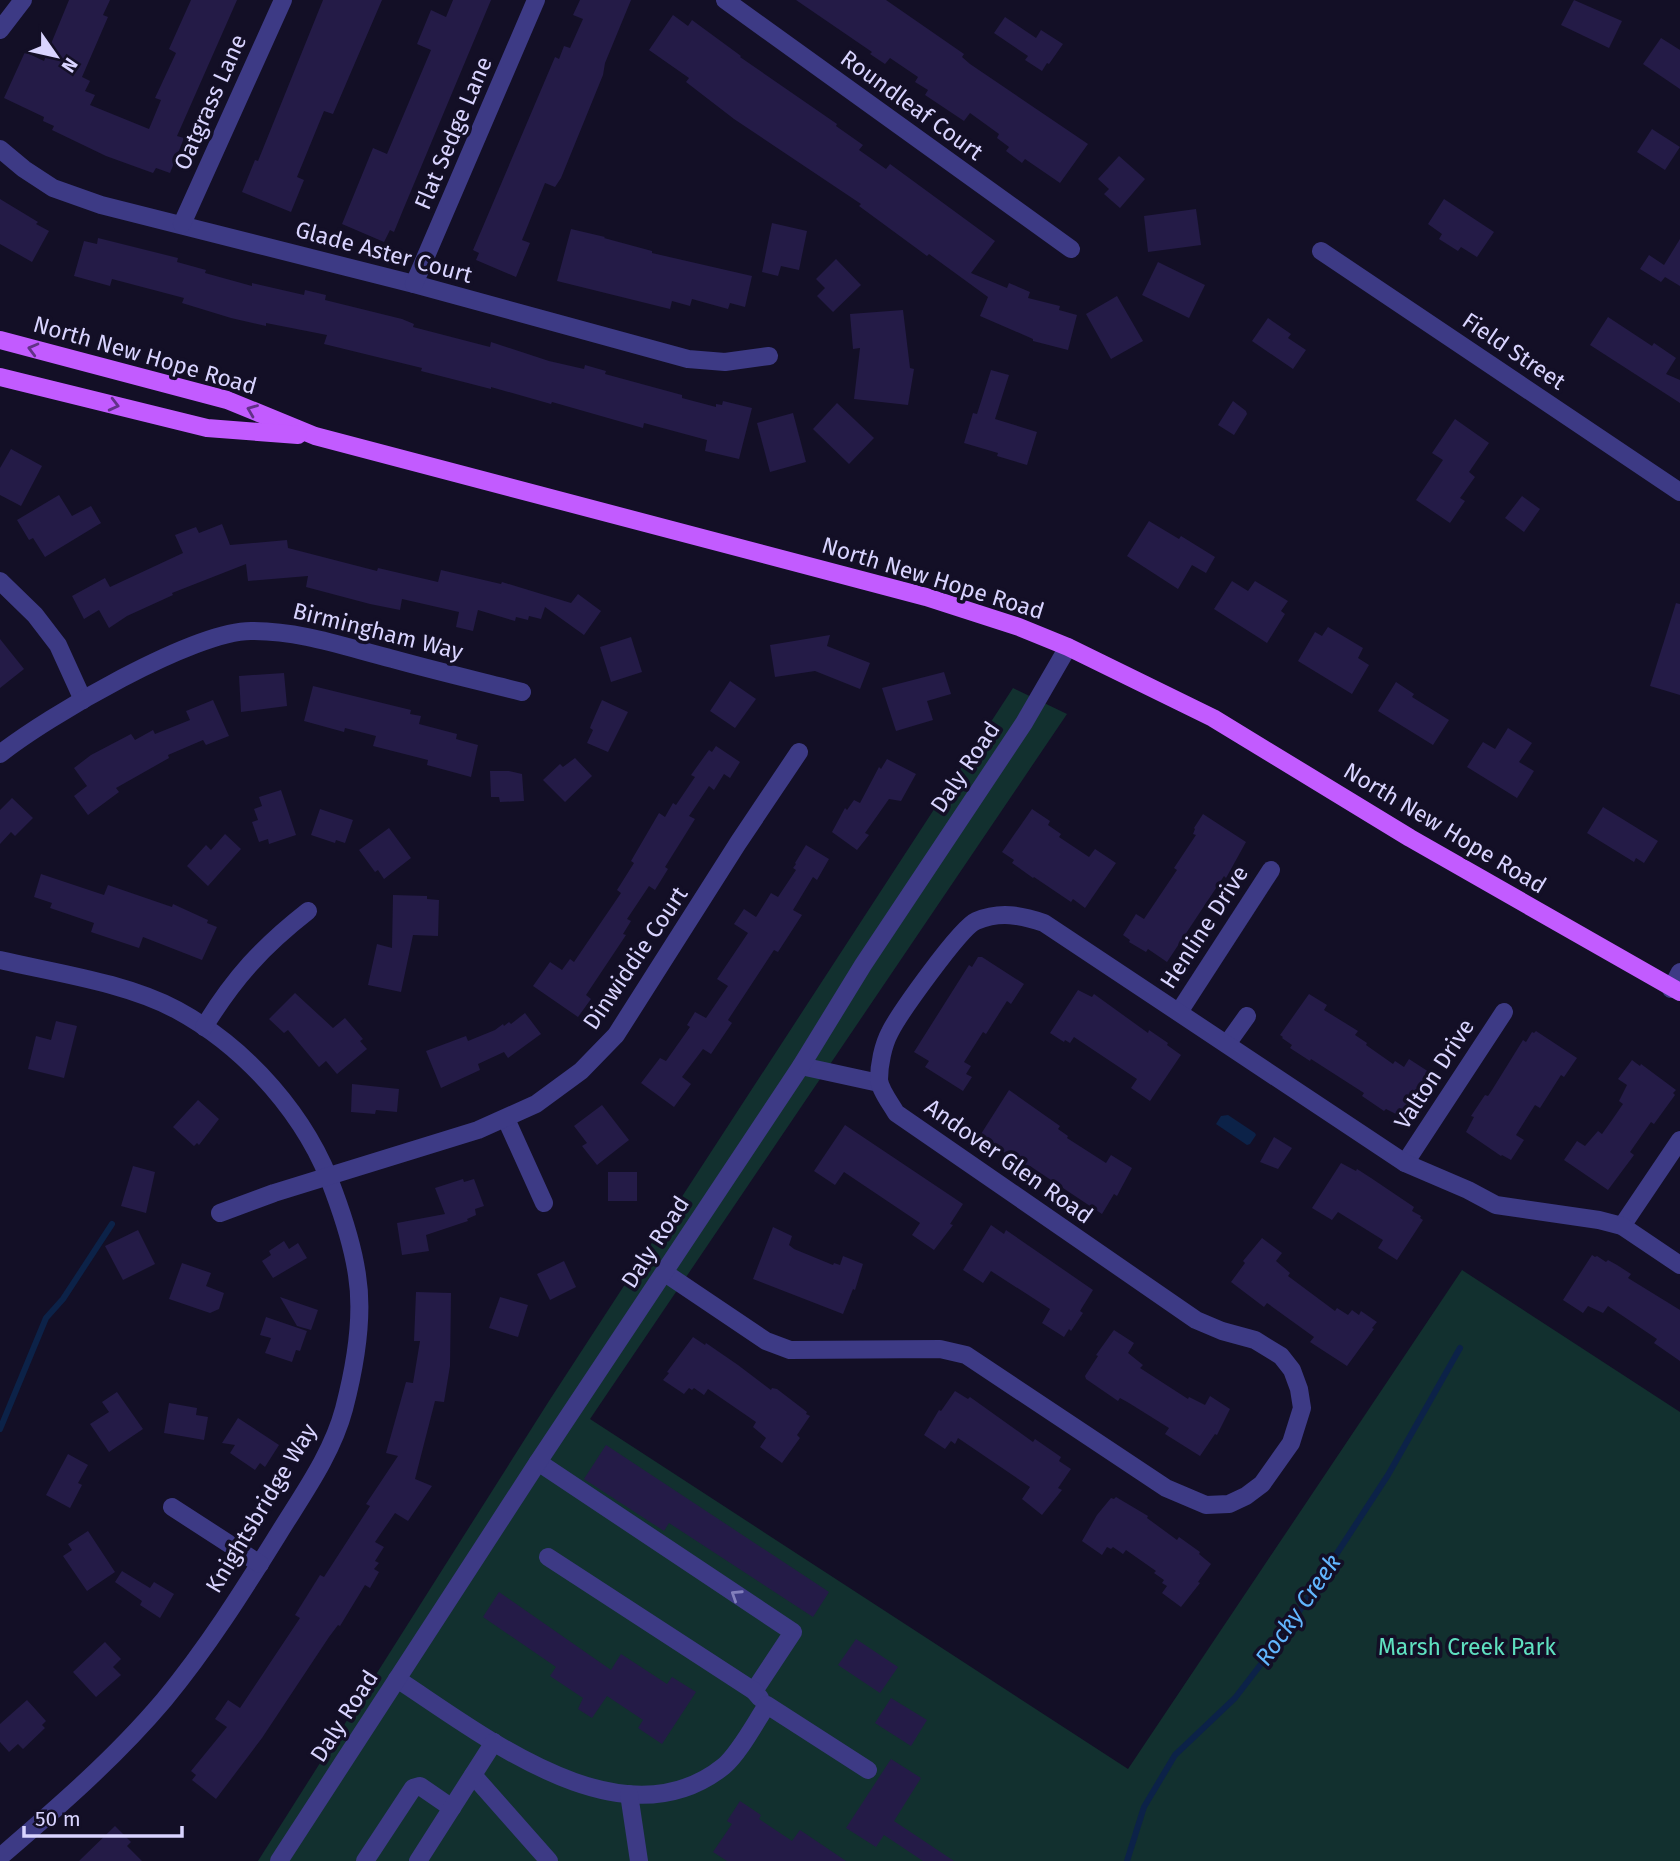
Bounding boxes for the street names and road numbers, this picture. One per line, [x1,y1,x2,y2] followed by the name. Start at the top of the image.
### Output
[168,30,252,174] street label: Oatgrass Lane
[835,44,989,166] street label: Roundleaf Court
[408,52,498,214] street label: Flat Sedge Lane
[293,215,476,289] street label: Glade Aster Court
[1457,306,1571,396] street label: Field Street
[30,310,260,400] street label: North New Hope Road
[818,531,1048,625] street label: North New Hope Road
[290,596,467,666] street label: Birmingham Way
[924,716,1006,818] street label: Daly Road
[1339,756,1551,900] street label: North New Hope Road
[1154,860,1254,994] street label: Henline Drive
[577,880,694,1035] street label: Dinwiddie Court
[1388,1014,1480,1134] street label: Valton Drive
[920,1093,1098,1229] street label: Andover Glen Road
[615,1191,695,1293] street label: Daly Road
[199,1418,323,1598] street label: Knightsbridge Way
[304,1665,384,1767] street label: Daly Road

